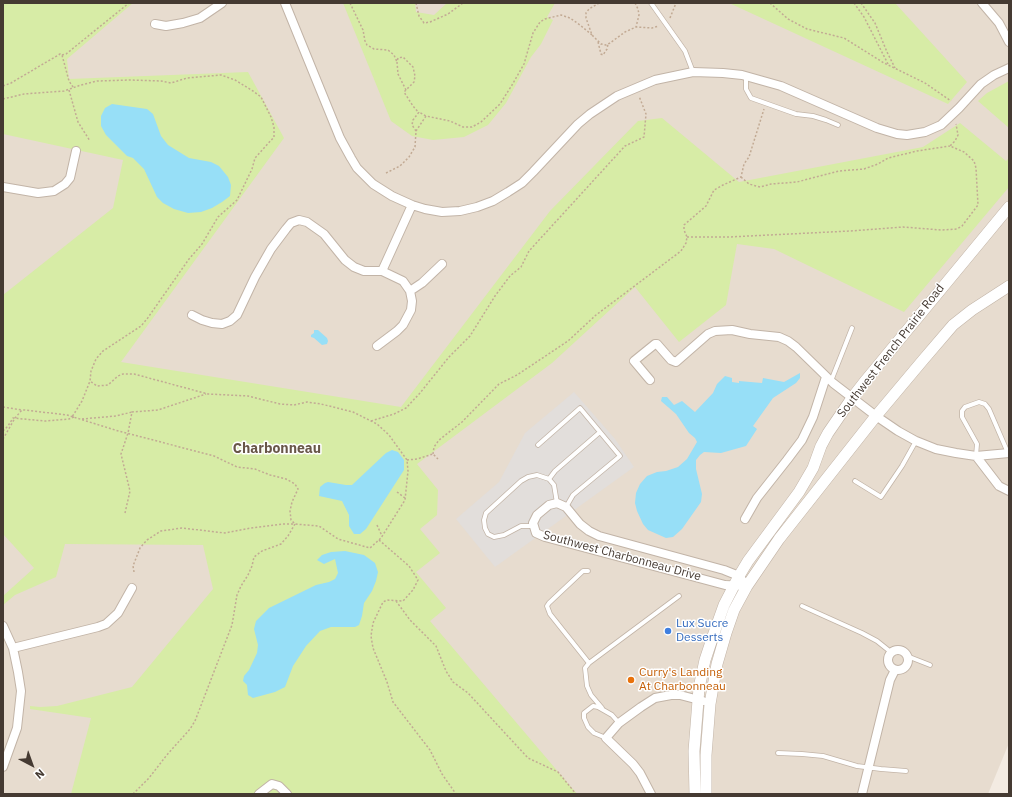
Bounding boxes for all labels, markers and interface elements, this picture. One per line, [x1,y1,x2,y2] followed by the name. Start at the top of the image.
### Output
[834,281,948,421] street label: Southwest French Prairie Road
[233,441,321,457] district label: Charbonneau
[541,528,703,584] street label: Southwest Charbonneau Drive
[676,617,728,645] place label: Lux Sucre Desserts
[663,626,673,636] marker: Lux Sucre Desserts
[639,666,726,694] place label: Curry's Landing At Charbonneau
[626,675,636,685] marker: Curry's Landing At Charbonneau
[12,745,52,785] north arrow
[32,766,47,782] text: N

